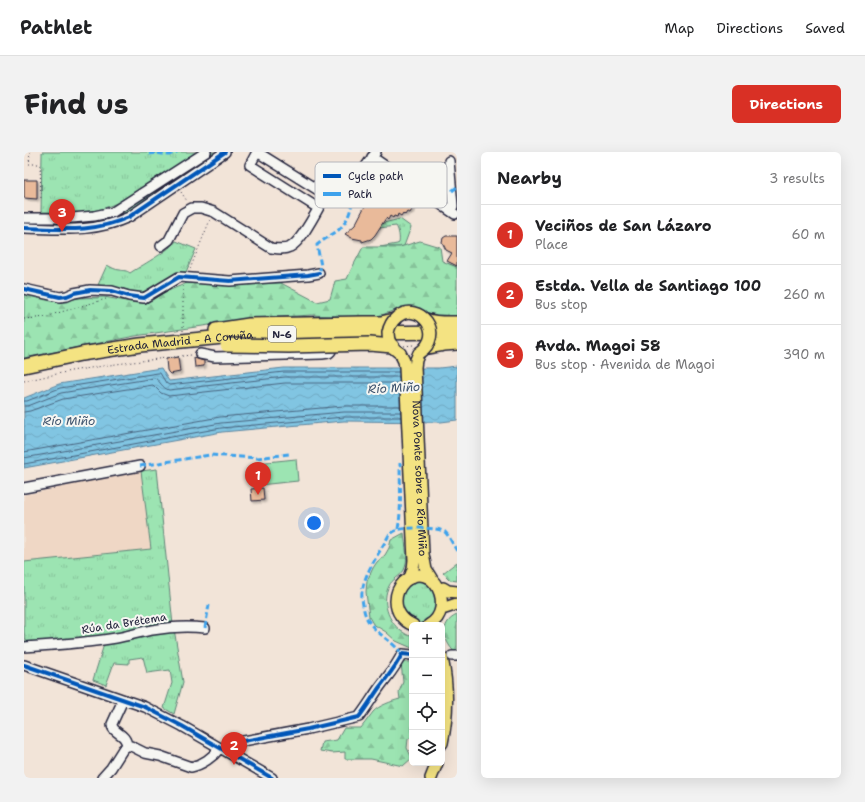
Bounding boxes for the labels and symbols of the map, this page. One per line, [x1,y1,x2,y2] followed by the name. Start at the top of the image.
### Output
[315,162,447,208] legend
[348,169,404,184] text: Cycle path
[348,187,372,202] text: Path
[49,199,75,232] pin: 3
[268,326,296,342] road number: N-6
[106,327,254,358] street label: Estrada Madrid - A Coruña
[367,379,421,397] water label: Río Miño
[408,400,430,557] street label: Nova Ponte sobre o Río Miño
[43,413,95,429] water label: Río Miño
[245,462,271,495] pin: 1
[304,513,324,533] your location
[81,609,168,638] street label: Rúa da Brétema
[221,732,247,765] pin: 2

